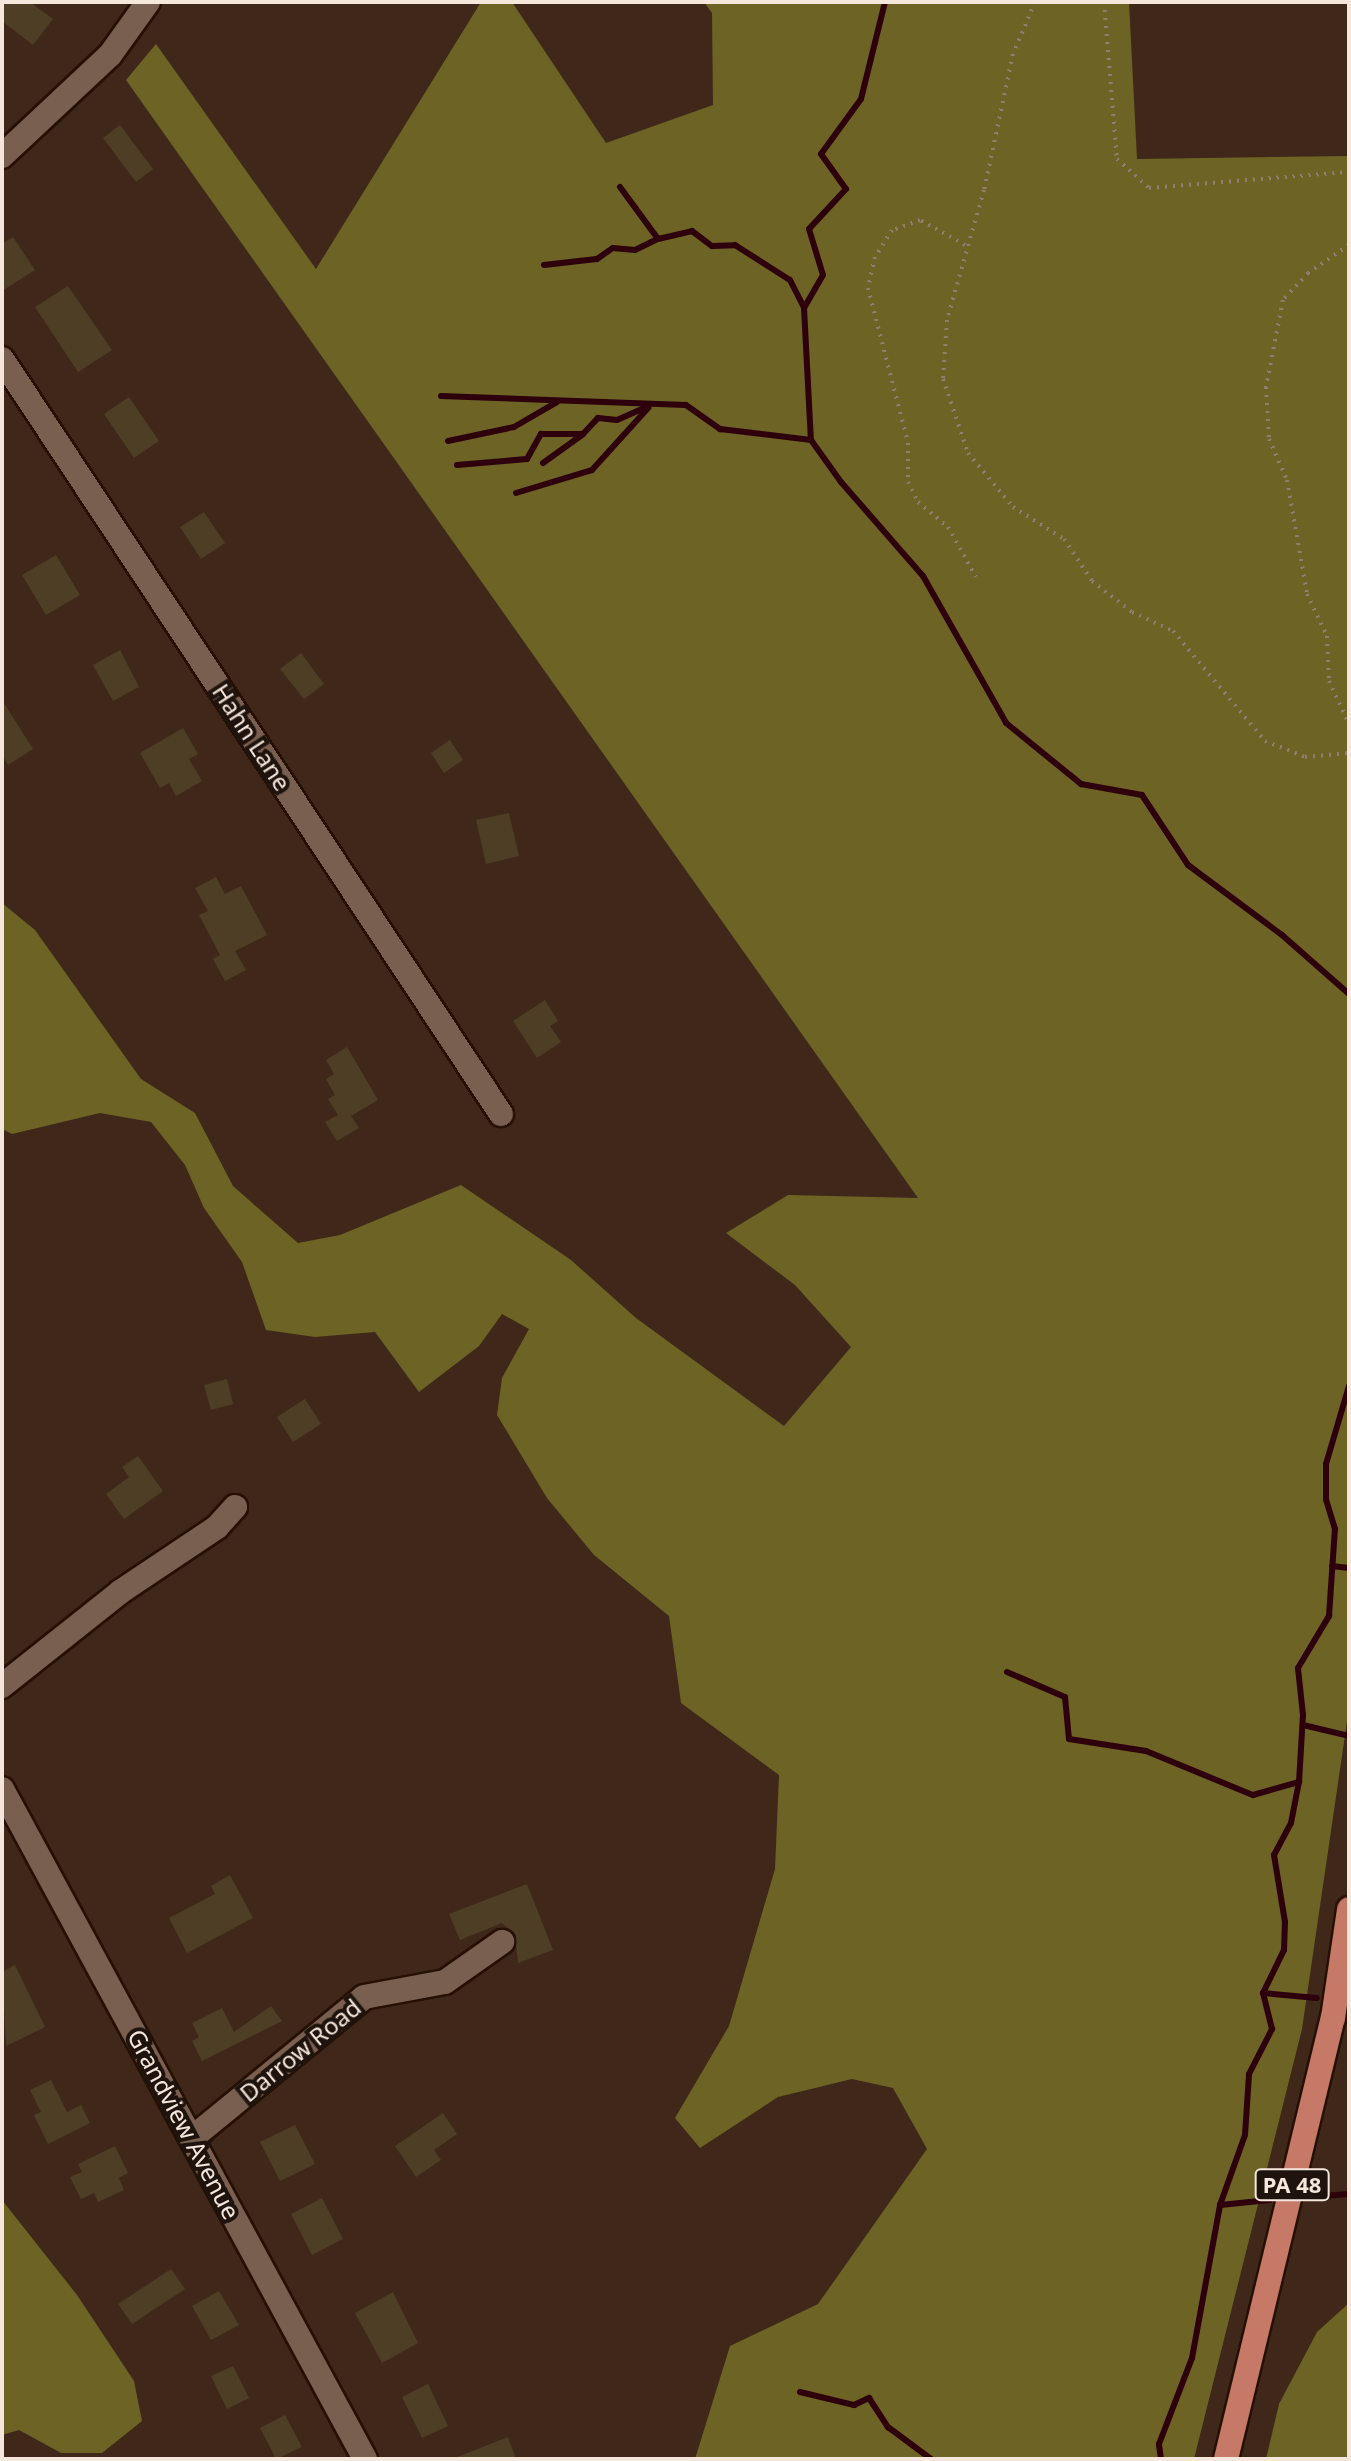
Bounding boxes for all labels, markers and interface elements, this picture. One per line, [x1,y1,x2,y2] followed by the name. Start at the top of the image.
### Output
[207,678,297,796] street label: Hahn Lane
[234,1993,366,2107] street label: Darrow Road
[122,2024,246,2224] street label: Grandview Avenue
[1254,2167,1330,2203] road number: PA 48

